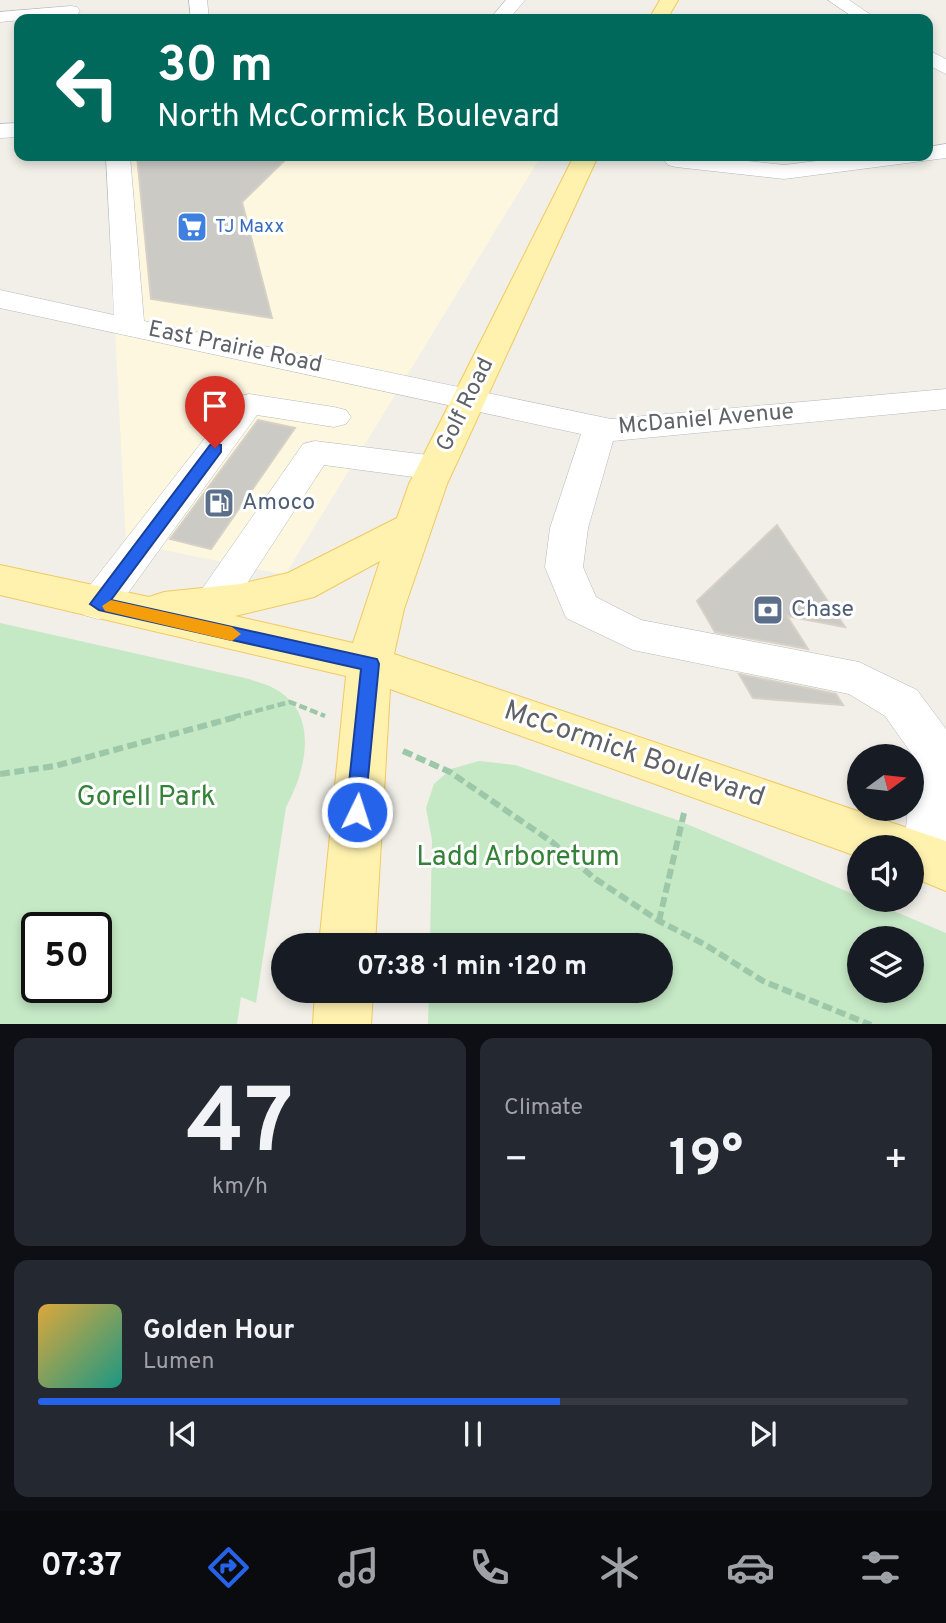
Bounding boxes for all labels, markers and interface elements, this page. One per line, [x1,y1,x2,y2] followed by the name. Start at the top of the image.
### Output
[157,37,273,99] text: 30 m
[42,42,133,133] icon: left
[157,98,560,138] text: North McCormick Boulevard
[175,210,209,244] supermarket icon: TJ Maxx
[215,215,284,239] place label: TJ Maxx
[145,315,325,381] street label: East Prairie Road
[431,353,501,457] street label: Golf Road
[185,376,245,448] pin
[196,387,234,425] icon: arrive
[617,398,795,442] street label: McDaniel Avenue
[202,486,236,520] fuel station icon: Amoco
[242,489,315,518] place label: Amoco
[751,593,785,627] bank icon: Chase
[791,596,854,625] place label: Chase
[499,693,769,817] street label: McCormick Boulevard
[847,744,924,821] north arrow
[847,744,924,1003] map controls
[320,775,394,849] position arrow
[76,780,216,816] park label: Gorell Park
[847,835,924,912] button: sound
[416,840,620,876] park label: Ladd Arboretum
[21,912,112,1003] speed limit sign: 50
[847,926,924,1003] button: layers
[357,951,587,984] text: 07:38 · 1 min · 120 m
[186,1070,294,1185] text: 47
[504,1094,583,1123] text: Climate
[669,1128,743,1194] text: 19°
[504,1137,529,1186] text: −
[883,1137,908,1186] text: +
[212,1173,268,1202] text: km/h
[143,1315,294,1348] text: Golden Hour
[143,1348,214,1377] text: Lumen
[164,1415,202,1453] icon: previous
[454,1415,492,1453] icon: pause
[744,1415,782,1453] icon: next
[204,1543,253,1592] icon: directions
[334,1543,383,1592] icon: music
[465,1543,514,1592] icon: phone
[595,1543,644,1592] icon: climate
[726,1543,775,1592] icon: car
[856,1543,905,1592] icon: filters
[41,1547,122,1587] text: 07:37

